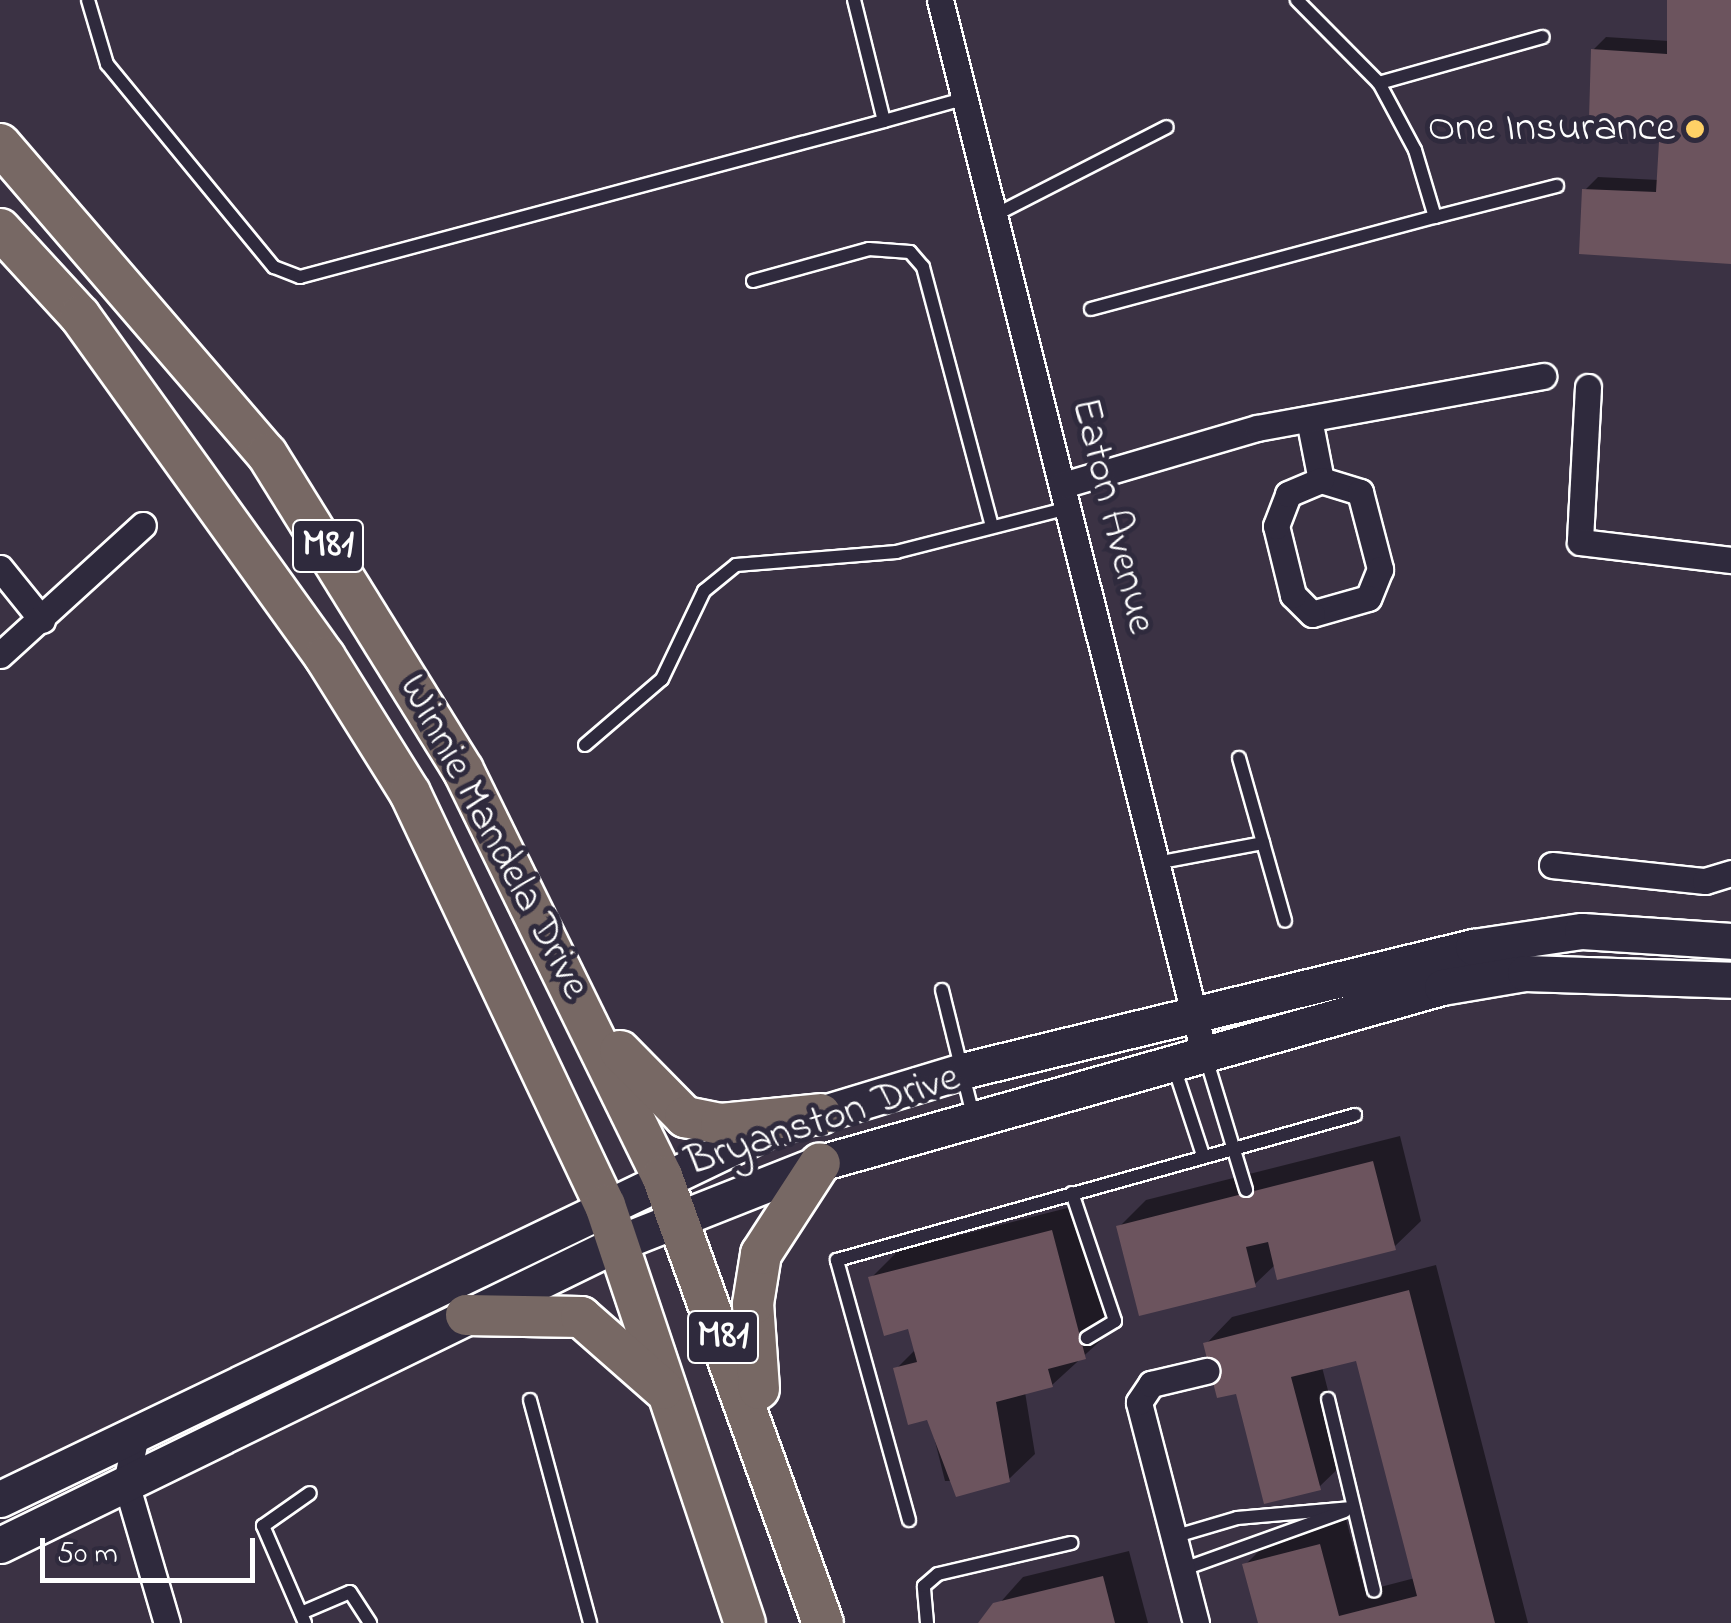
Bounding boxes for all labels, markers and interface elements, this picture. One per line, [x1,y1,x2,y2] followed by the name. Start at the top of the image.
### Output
[1428,104,1675,154] place label: One Insurance
[1684,118,1706,140] marker: One Insurance
[1058,393,1166,639] street label: Eaton Avenue
[290,511,366,581] road number: M81
[386,666,600,1008] street label: Winnie Mandela Drive
[680,1053,966,1189] street label: Bryanston Drive
[686,1302,760,1372] road number: M81
[45,1518,260,1580] scale bar
[57,1533,118,1577] text: 50 m

